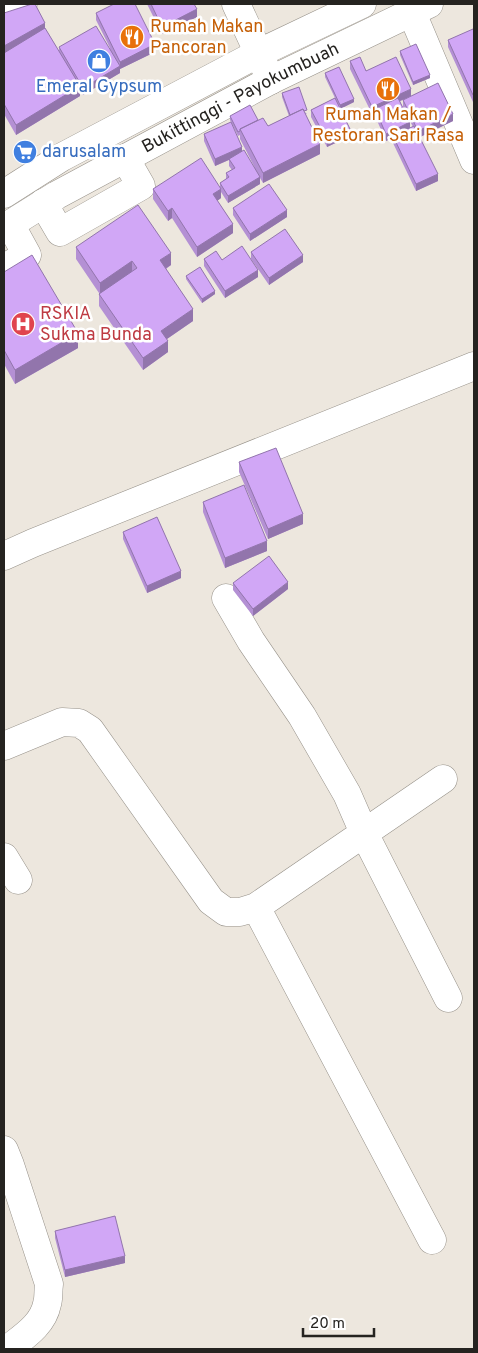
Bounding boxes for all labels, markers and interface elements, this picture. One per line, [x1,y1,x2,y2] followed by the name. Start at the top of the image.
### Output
[150,16,263,60] place label: Rumah Makan Pancoran
[119,24,145,50] restaurant icon: Rumah Makan Pancoran
[138,37,343,159] street label: Bukittinggi - Payokumbuah
[86,48,112,74] shop icon: Emeral Gypsum
[36,76,162,99] place label: Emeral Gypsum
[375,76,401,102] restaurant icon: Rumah Makan / Restoran Sari Rasa
[312,104,464,148] place label: Rumah Makan / Restoran Sari Rasa
[12,139,38,165] supermarket icon: darusalam
[42,141,126,164] place label: darusalam
[40,303,152,347] place label: RSKIA Sukma Bunda
[10,311,36,337] hospital icon: RSKIA Sukma Bunda
[303,1306,374,1338] scale bar
[310,1315,345,1334] text: 20 m

